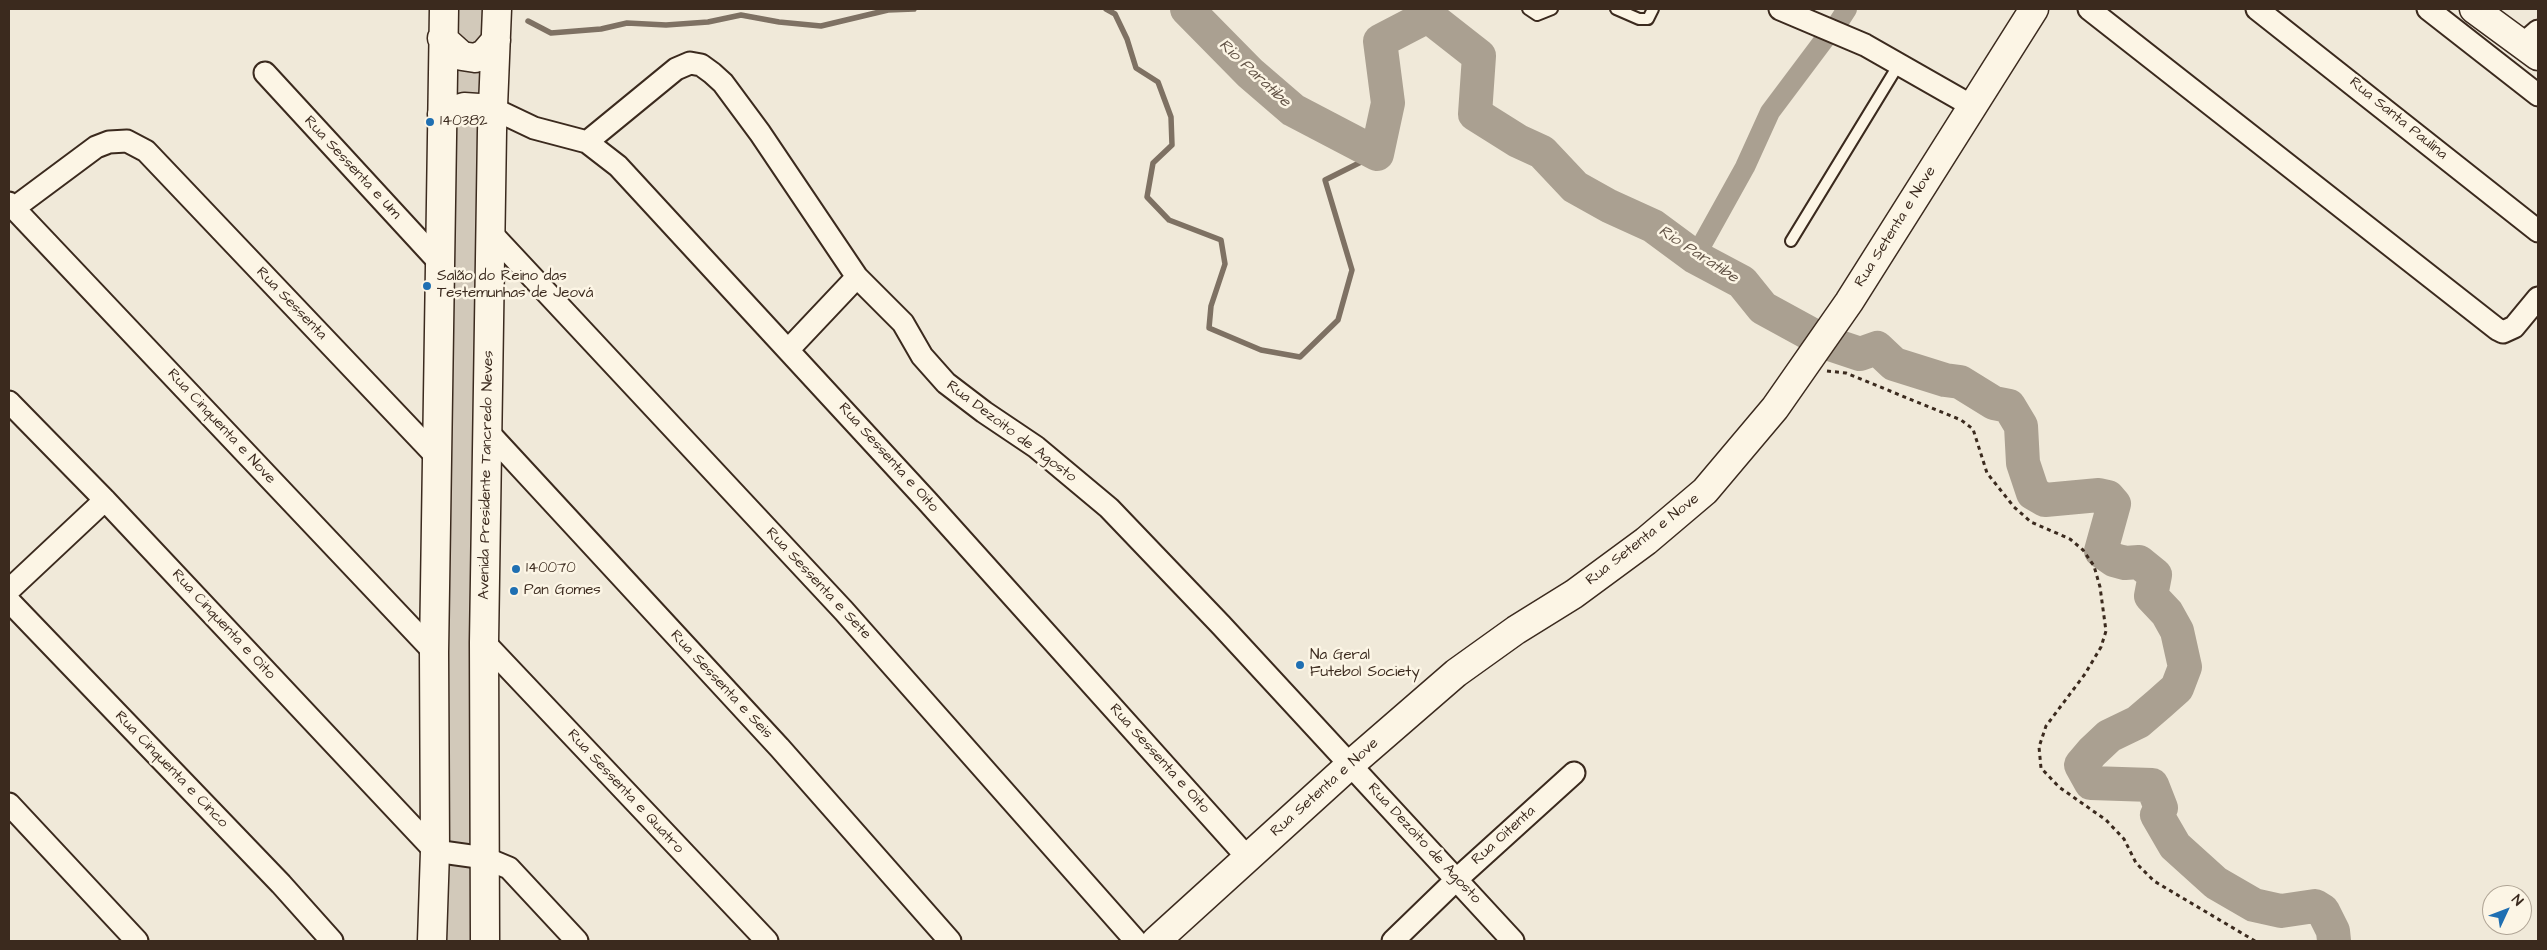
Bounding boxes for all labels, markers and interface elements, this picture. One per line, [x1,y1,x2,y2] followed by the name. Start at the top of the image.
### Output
[1214,36,1294,112] water label: Rio Paratibe
[2345,74,2451,164] street label: Rua Santa Paulina
[300,113,404,223] street label: Rua Sessenta e Um
[440,113,488,131] place label: 140382
[424,116,436,128] marker: 140382
[1852,163,1940,291] street label: Rua Setenta e Nove
[1655,222,1741,288] water label: Rio Paratibe
[252,264,330,344] street label: Rua Sessenta
[437,268,593,303] place label: Salão do Reino das Testemunhas de Jeová
[421,280,433,292] marker: Salão do Reino das Testemunhas de Jeová
[476,350,498,600] street label: Avenida Presidente Tancredo Neves
[163,366,279,488] street label: Rua Cinquenta e Nove
[942,377,1080,487] street label: Rua Dezoito de Agosto
[834,400,942,516] street label: Rua Sessenta e Oito
[1583,490,1703,590] street label: Rua Setenta e Nove
[762,524,874,644] street label: Rua Sessenta e Sete
[526,560,576,578] place label: 140070
[510,563,522,575] marker: 140070
[167,566,279,684] street label: Rua Cinquenta e Oito
[524,582,601,600] place label: Pan Gomes
[508,585,520,597] marker: Pan Gomes
[666,627,776,743] street label: Rua Sessenta e Seis
[1310,647,1420,682] place label: Na Geral Futebol Society
[1294,659,1306,671] marker: Na Geral Futebol Society
[1105,701,1213,817] street label: Rua Sessenta e Oito
[111,708,231,832] street label: Rua Cinquenta e Cinco
[563,726,687,858] street label: Rua Sessenta e Quatro
[1267,735,1383,841] street label: Rua Setenta e Nove
[1364,780,1484,908] street label: Rua Dezoito de Agosto
[1468,803,1540,869] street label: Rua Oitenta
[2482,885,2532,935] north arrow
[2507,890,2528,910] text: N

